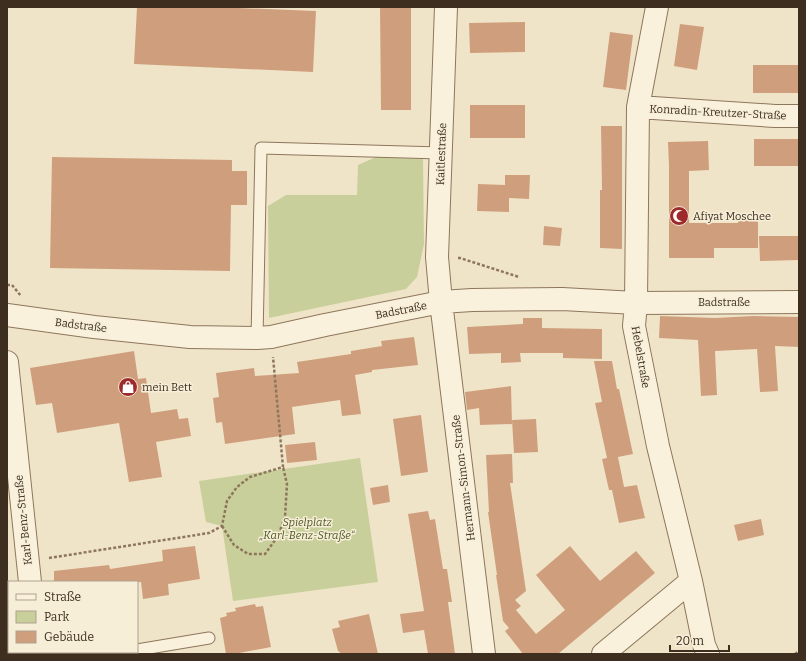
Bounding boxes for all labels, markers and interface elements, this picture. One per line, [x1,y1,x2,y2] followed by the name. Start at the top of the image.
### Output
[649,102,787,123] street label: Konradin-Kreutzer-Straße
[434,123,449,185] street label: Kaitlestraße
[668,205,690,227] mosque icon: Afiyat Moschee
[693,210,771,223] place label: Afiyat Moschee
[698,296,750,309] street label: Badstraße
[374,299,428,322] street label: Badstraße
[54,316,108,335] street label: Badstraße
[629,325,652,389] street label: Hebelstraße
[117,376,139,398] shop icon: mein Bett
[142,381,192,394] place label: mein Bett
[449,414,478,542] street label: Hermann-Simon-Straße
[12,474,35,566] street label: Karl-Benz-Straße
[259,516,356,542] park label: Spielplatz „Karl-Benz-Straße“
[8,581,138,653] legend
[44,590,81,604] text: Straße
[44,610,70,624] text: Park
[670,627,729,653] scale bar
[44,630,94,644] text: Gebäude
[676,634,705,648] text: 20 m

